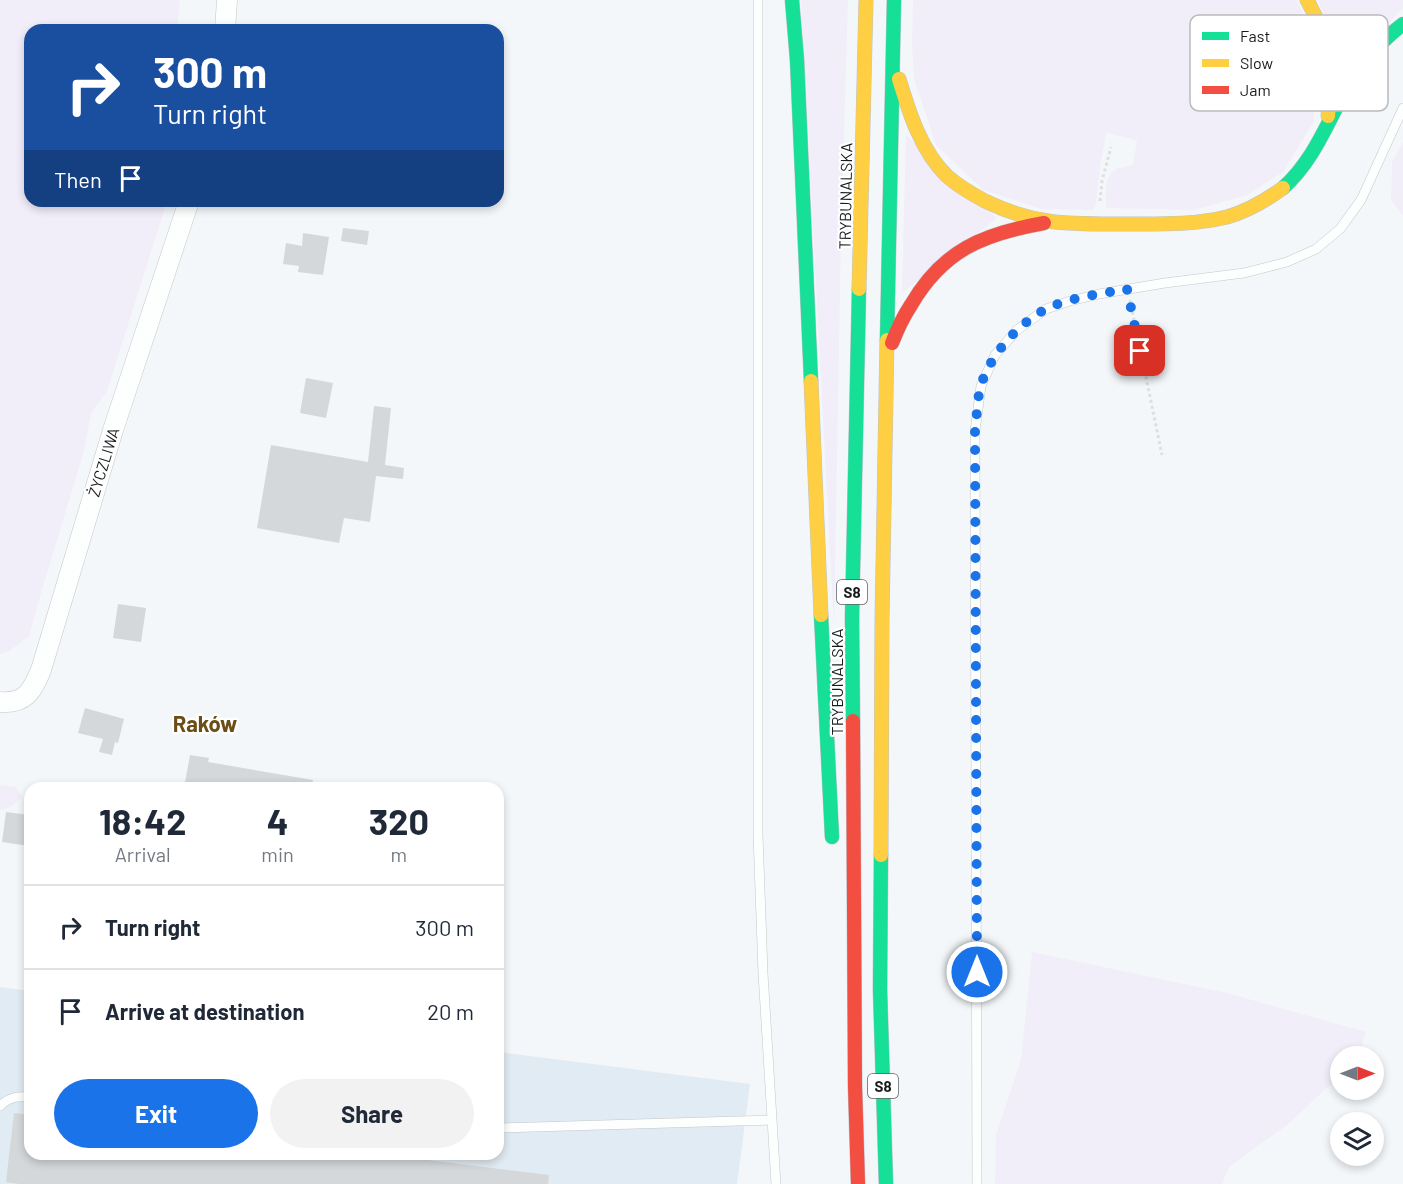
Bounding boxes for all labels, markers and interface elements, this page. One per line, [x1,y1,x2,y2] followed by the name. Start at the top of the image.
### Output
[1190,15,1388,111] legend
[1240,26,1270,45] text: Fast
[153,46,267,96] text: 300 m
[54,48,132,126] icon: right
[1240,53,1273,72] text: Slow
[1240,80,1271,99] text: Jam
[153,97,267,129] text: Turn right
[835,142,855,250] street label: TRYBUNALSKA
[114,162,147,195] icon: arrive
[54,166,102,192] text: Then
[1114,325,1165,376] pin
[1123,334,1156,367] icon: arrive
[83,425,123,499] street label: ŻYCZLIWA
[837,580,867,604] road number: S8
[827,628,846,735] street label: TRYBUNALSKA
[173,710,237,736] district label: Raków
[99,799,186,842] text: 18:42
[267,799,288,842] text: 4
[369,799,429,842] text: 320
[115,842,171,866] text: Arrival
[261,842,294,866] text: min
[391,842,407,866] text: m
[54,911,87,944] icon: right
[105,914,200,940] text: Turn right
[415,914,474,940] text: 300 m
[945,940,1009,1004] position arrow
[54,995,87,1028] icon: arrive
[105,998,304,1024] text: Arrive at destination
[427,998,474,1024] text: 20 m
[1330,1046,1384,1100] north arrow
[1330,1046,1384,1166] map controls
[868,1074,898,1098] road number: S8
[54,1079,258,1148] button: Exit
[270,1079,474,1148] button: Share
[1330,1112,1384,1166] button: layers

